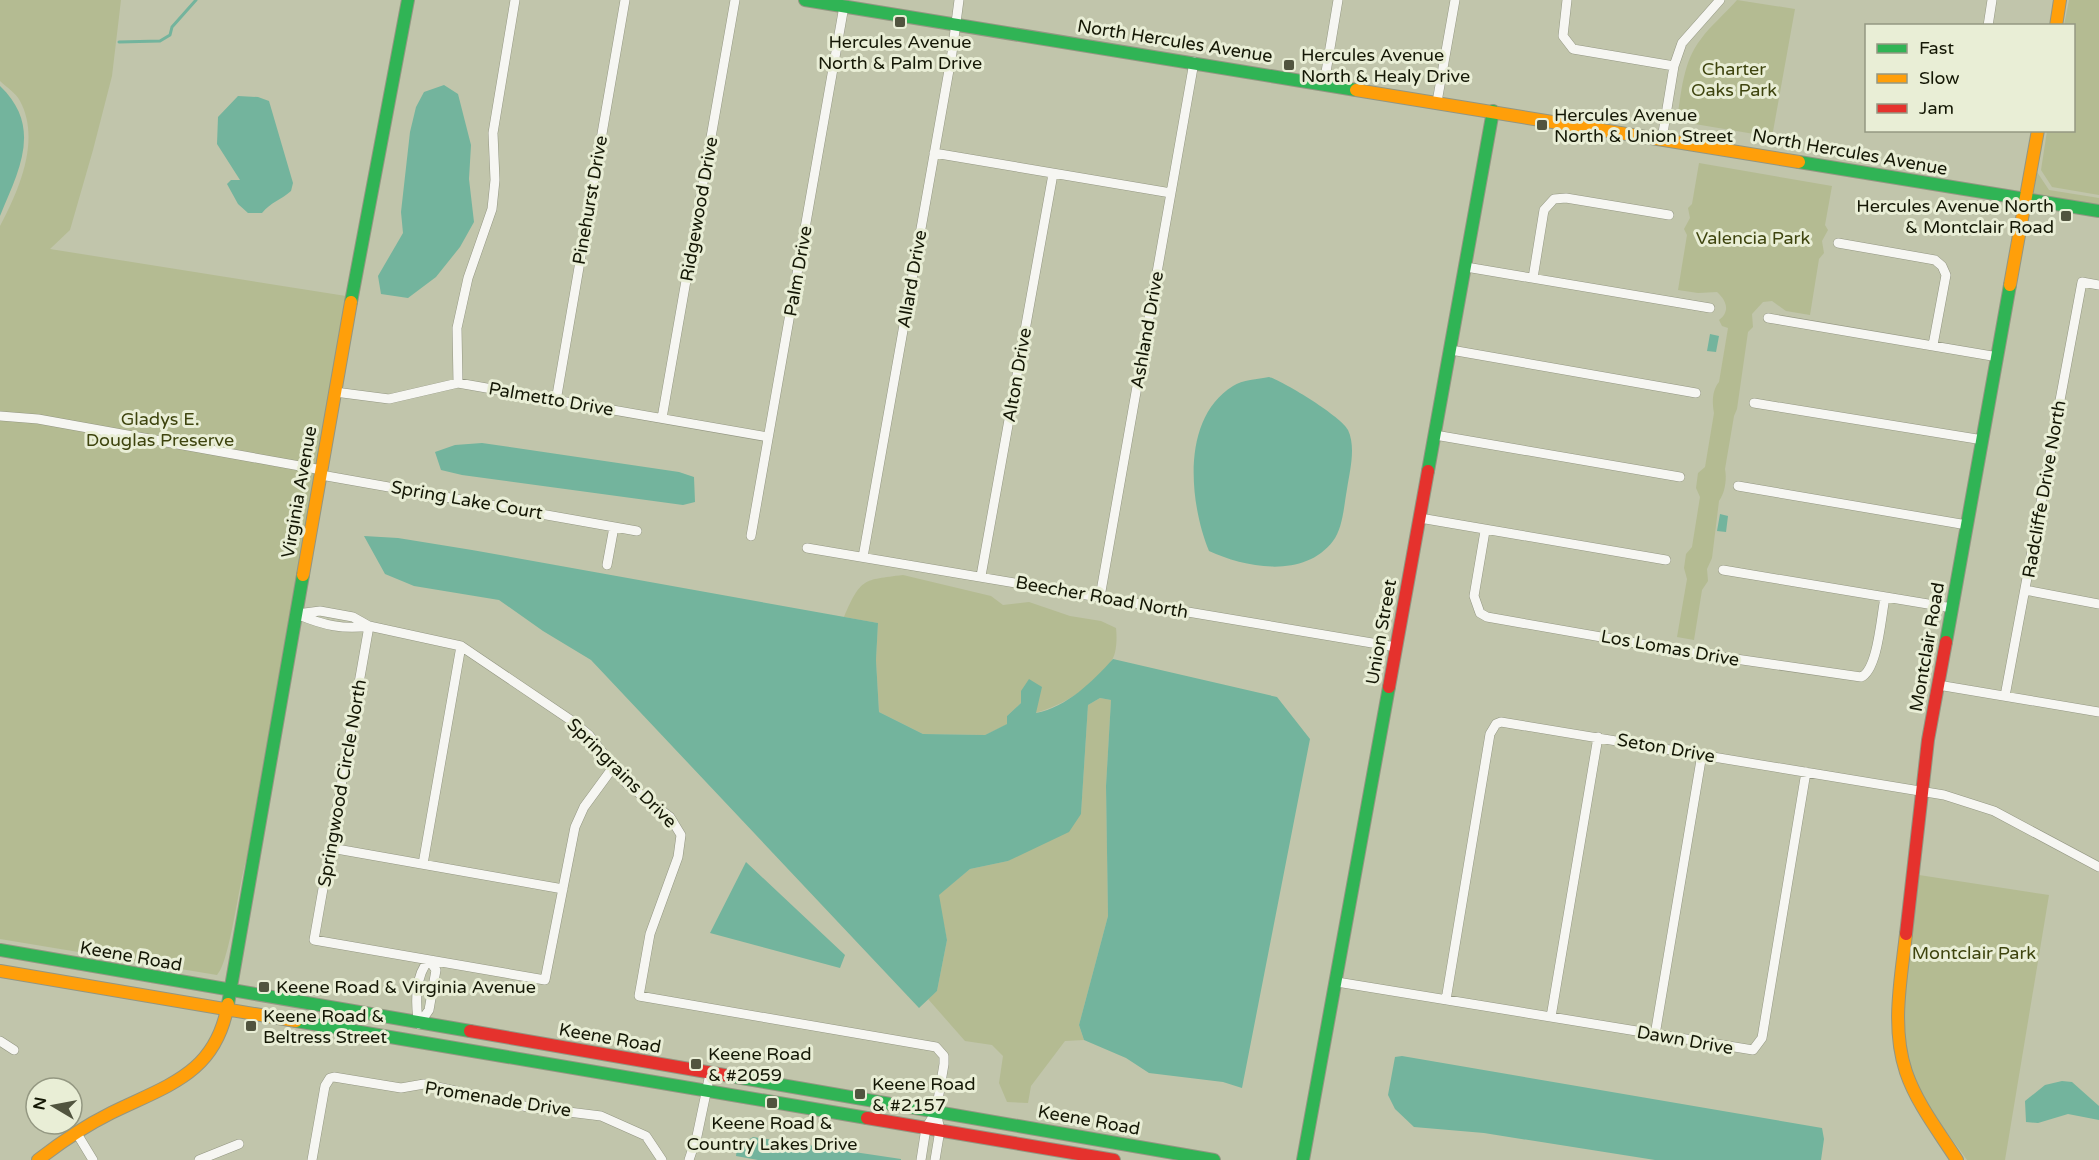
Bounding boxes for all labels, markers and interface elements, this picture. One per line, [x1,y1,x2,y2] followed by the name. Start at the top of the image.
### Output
[893,15,907,29] marker: Hercules Avenue North & Palm Drive
[1076,15,1274,67] street label: North Hercules Avenue
[1865,24,2075,132] legend
[818,31,982,74] place label: Hercules Avenue North & Palm Drive
[1919,37,1954,59] text: Fast
[1301,44,1470,87] place label: Hercules Avenue North & Healy Drive
[1282,58,1296,72] marker: Hercules Avenue North & Healy Drive
[1691,58,1777,101] park label: Charter Oaks Park
[1919,67,1960,89] text: Slow
[1919,97,1954,119] text: Jam
[1554,104,1733,147] place label: Hercules Avenue North & Union Street
[1535,118,1549,132] marker: Hercules Avenue North & Union Street
[1751,124,1949,180] street label: North Hercules Avenue
[568,134,612,266] street label: Pinehurst Drive
[675,135,723,283] street label: Ridgewood Drive
[1856,195,2054,238] place label: Hercules Avenue North & Montclair Road
[2059,209,2073,223] marker: Hercules Avenue North & Montclair Road
[779,224,817,318] street label: Palm Drive
[1696,227,1810,249] park label: Valencia Park
[893,228,931,330] street label: Allard Drive
[1126,270,1168,390] street label: Ashland Drive
[998,326,1036,424] street label: Alton Drive
[487,377,615,421] street label: Palmetto Drive
[2018,398,2070,580] street label: Radcliffe Drive North
[86,408,234,451] park label: Gladys E. Douglas Preserve
[277,424,321,560] street label: Virginia Avenue
[389,476,545,524] street label: Spring Lake Court
[1014,571,1190,623] street label: Beecher Road North
[1361,577,1401,686] street label: Union Street
[1905,581,1949,713] street label: Montclair Road
[1599,625,1741,671] street label: Los Lomas Drive
[313,677,371,889] street label: Springwood Circle North
[563,714,681,832] street label: Springrains Drive
[1615,729,1717,767] street label: Seton Drive
[78,936,184,976] street label: Keene Road
[1912,942,2036,964] park label: Montclair Park
[276,976,536,998] place label: Keene Road & Virginia Avenue
[257,980,271,994] marker: Keene Road & Virginia Avenue
[263,1005,387,1048] place label: Keene Road & Beltress Street
[557,1018,663,1058] street label: Keene Road
[244,1019,258,1033] marker: Keene Road & Beltress Street
[1635,1021,1735,1059] street label: Dawn Drive
[708,1043,812,1086] place label: Keene Road & #2059
[689,1057,703,1071] marker: Keene Road & #2059
[872,1073,976,1116] place label: Keene Road & #2157
[24,1076,84,1136] north arrow
[423,1077,573,1121] street label: Promenade Drive
[853,1087,867,1101] marker: Keene Road & #2157
[29,1096,51,1112] text: N
[765,1096,779,1110] marker: Keene Road & Country Lakes Drive
[1036,1100,1142,1140] street label: Keene Road
[687,1112,857,1155] place label: Keene Road & Country Lakes Drive

